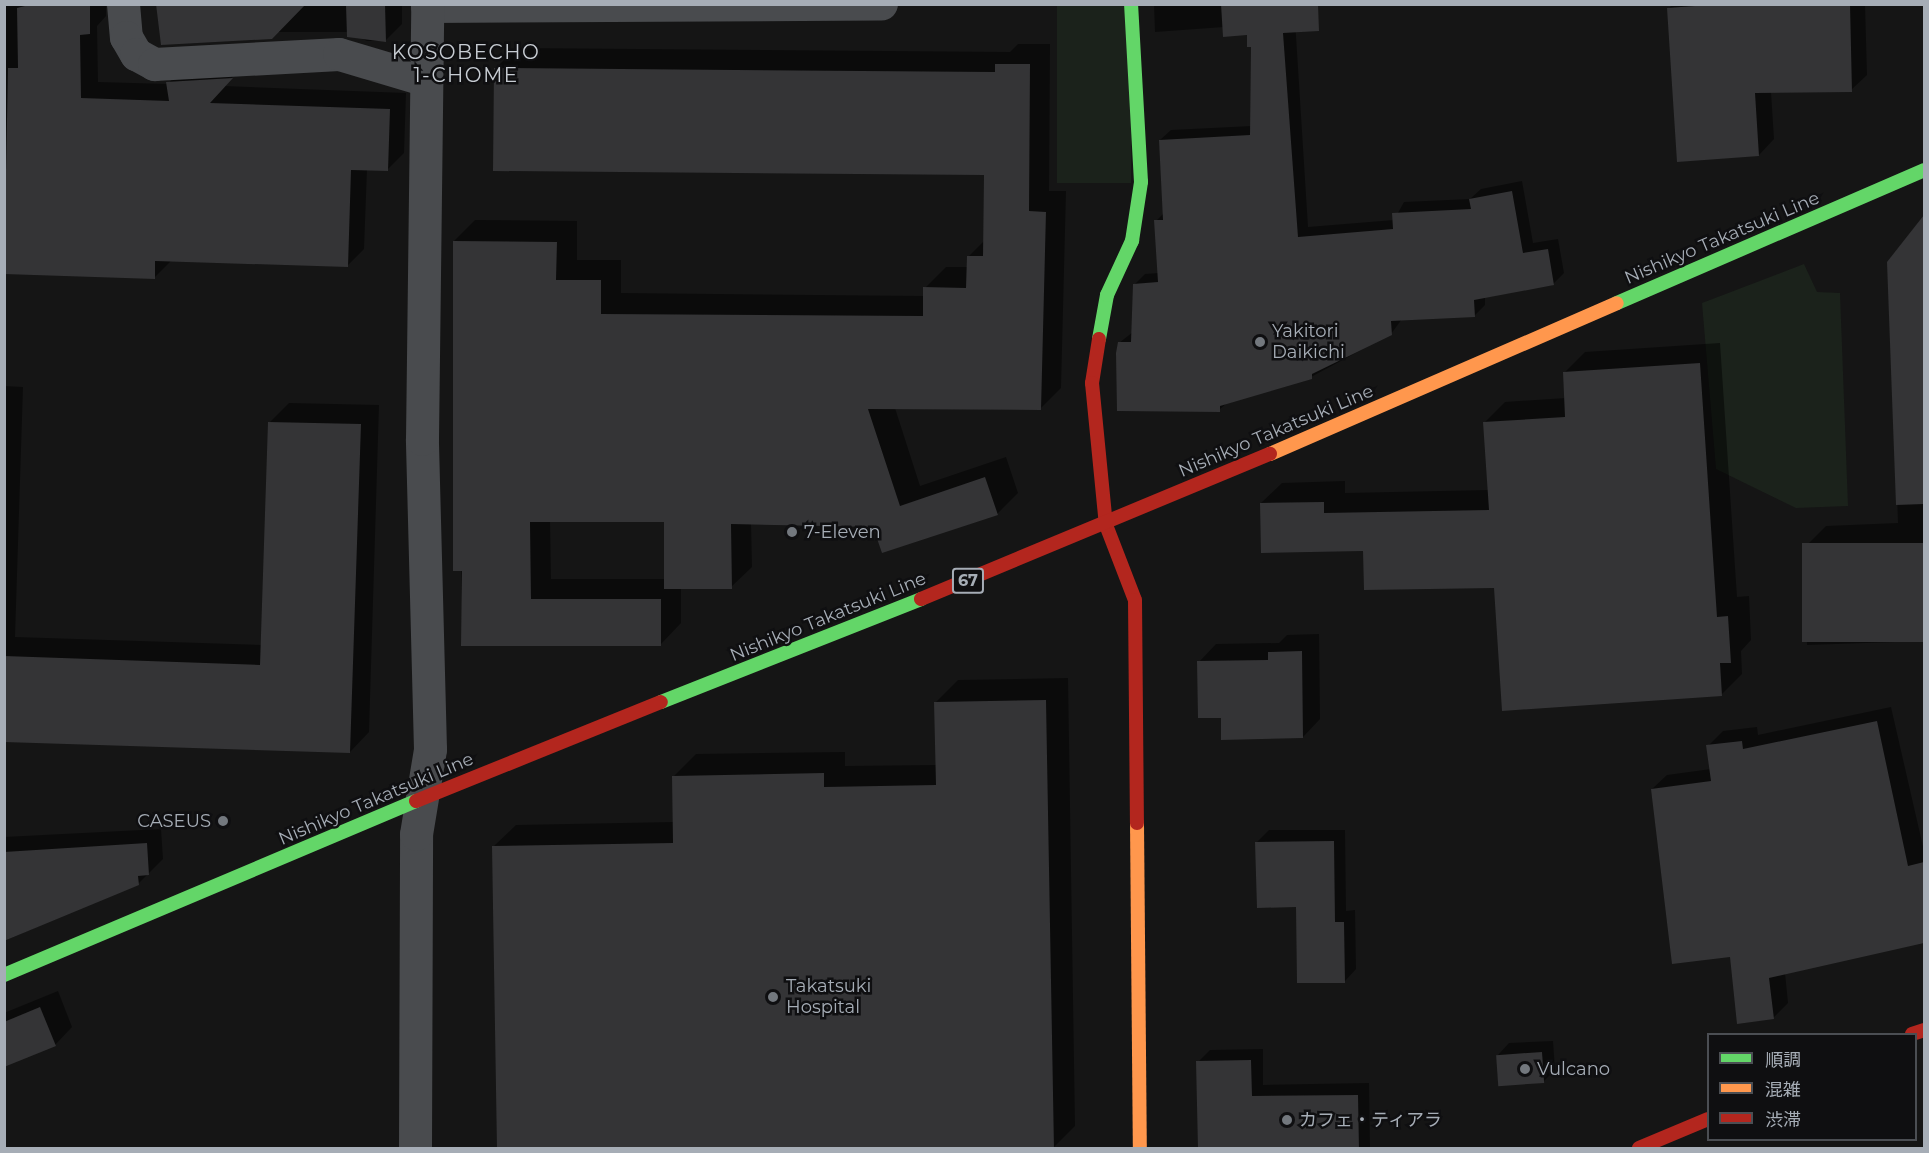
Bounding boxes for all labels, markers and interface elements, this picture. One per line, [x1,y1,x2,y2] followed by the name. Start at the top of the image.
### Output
[392,40,540,87] district label: KOSOBECHO 1-CHOME
[1621,187,1823,289] street label: Nishikyo Takatsuki Line
[1272,321,1345,364] place label: Yakitori Daikichi
[1253,335,1267,349] marker: Yakitori Daikichi
[1175,380,1377,482] street label: Nishikyo Takatsuki Line
[804,521,881,543] place label: 7-Eleven
[785,525,799,539] marker: 7-Eleven
[727,568,929,666] street label: Nishikyo Takatsuki Line
[952,568,984,594] road number: 67
[275,748,477,850] street label: Nishikyo Takatsuki Line
[137,810,211,832] place label: CASEUS
[216,814,230,828] marker: CASEUS
[786,976,871,1018] place label: Takatsuki Hospital
[764,988,782,1006] marker: Takatsuki Hospital
[1707,1033,1917,1141] legend
[1765,1049,1801,1071] text: 順調
[1537,1058,1610,1080] place label: Vulcano
[1518,1062,1532,1076] marker: Vulcano
[1765,1079,1801,1101] text: 混雑
[1299,1109,1443,1131] place label: カフェ・ティアラ
[1765,1109,1801,1131] text: 渋滞
[1280,1113,1294,1127] marker: カフェ・ティアラ

